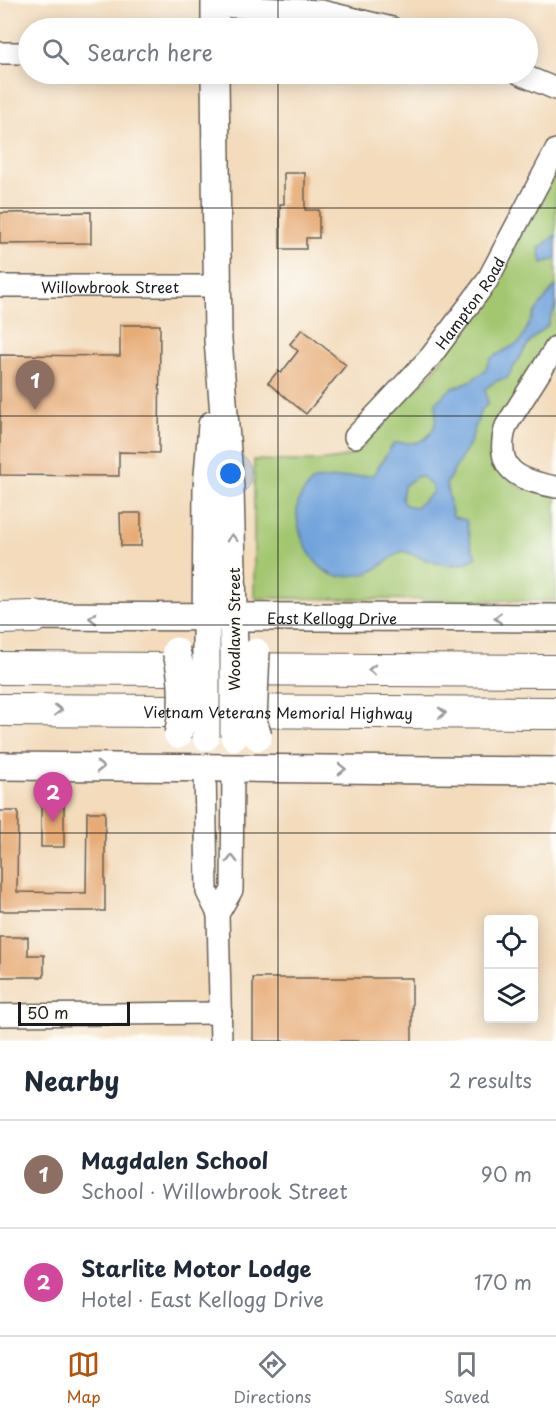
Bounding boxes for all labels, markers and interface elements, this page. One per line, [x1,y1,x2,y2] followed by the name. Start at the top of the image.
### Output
[18,18,538,84] search box
[39,35,72,68] icon: search
[87,35,213,68] text: Search here
[429,252,509,353] street label: Hampton Road
[41,275,179,298] street label: Willowbrook Street
[15,360,54,410] pin: 1
[216,459,245,488] your location
[225,533,238,542] one-way arrow
[222,567,245,691] street label: Woodlawn Street
[267,605,397,629] street label: East Kellogg Drive
[88,612,97,624] one-way arrow
[493,612,502,624] one-way arrow
[367,664,376,676] one-way arrow
[143,699,413,724] street label: Vietnam Veterans Memorial Highway
[54,704,63,716] one-way arrow
[438,707,447,719] one-way arrow
[96,761,105,773] one-way arrow
[338,763,347,775] one-way arrow
[34,772,72,822] pin: 2
[226,855,238,864] one-way arrow
[484,915,538,1023] map controls
[484,915,538,969] button: locate
[484,969,538,1023] button: layers
[18,999,130,1026] scale bar
[27,1000,68,1024] text: 50 m
[24,1061,119,1100] text: Nearby
[449,1065,532,1095] text: 2 results
[81,1143,268,1176] text: Magdalen School
[39,1159,48,1189] text: 1
[481,1159,532,1189] text: 90 m
[81,1176,348,1206] text: School · Willowbrook Street
[81,1251,312,1284] text: Starlite Motor Lodge
[36,1267,51,1297] text: 2
[474,1267,532,1297] text: 170 m
[81,1284,324,1314] text: Hotel · East Kellogg Drive
[66,1348,101,1408] tab: Map
[233,1348,311,1408] tab: Directions
[444,1348,490,1408] tab: Saved

